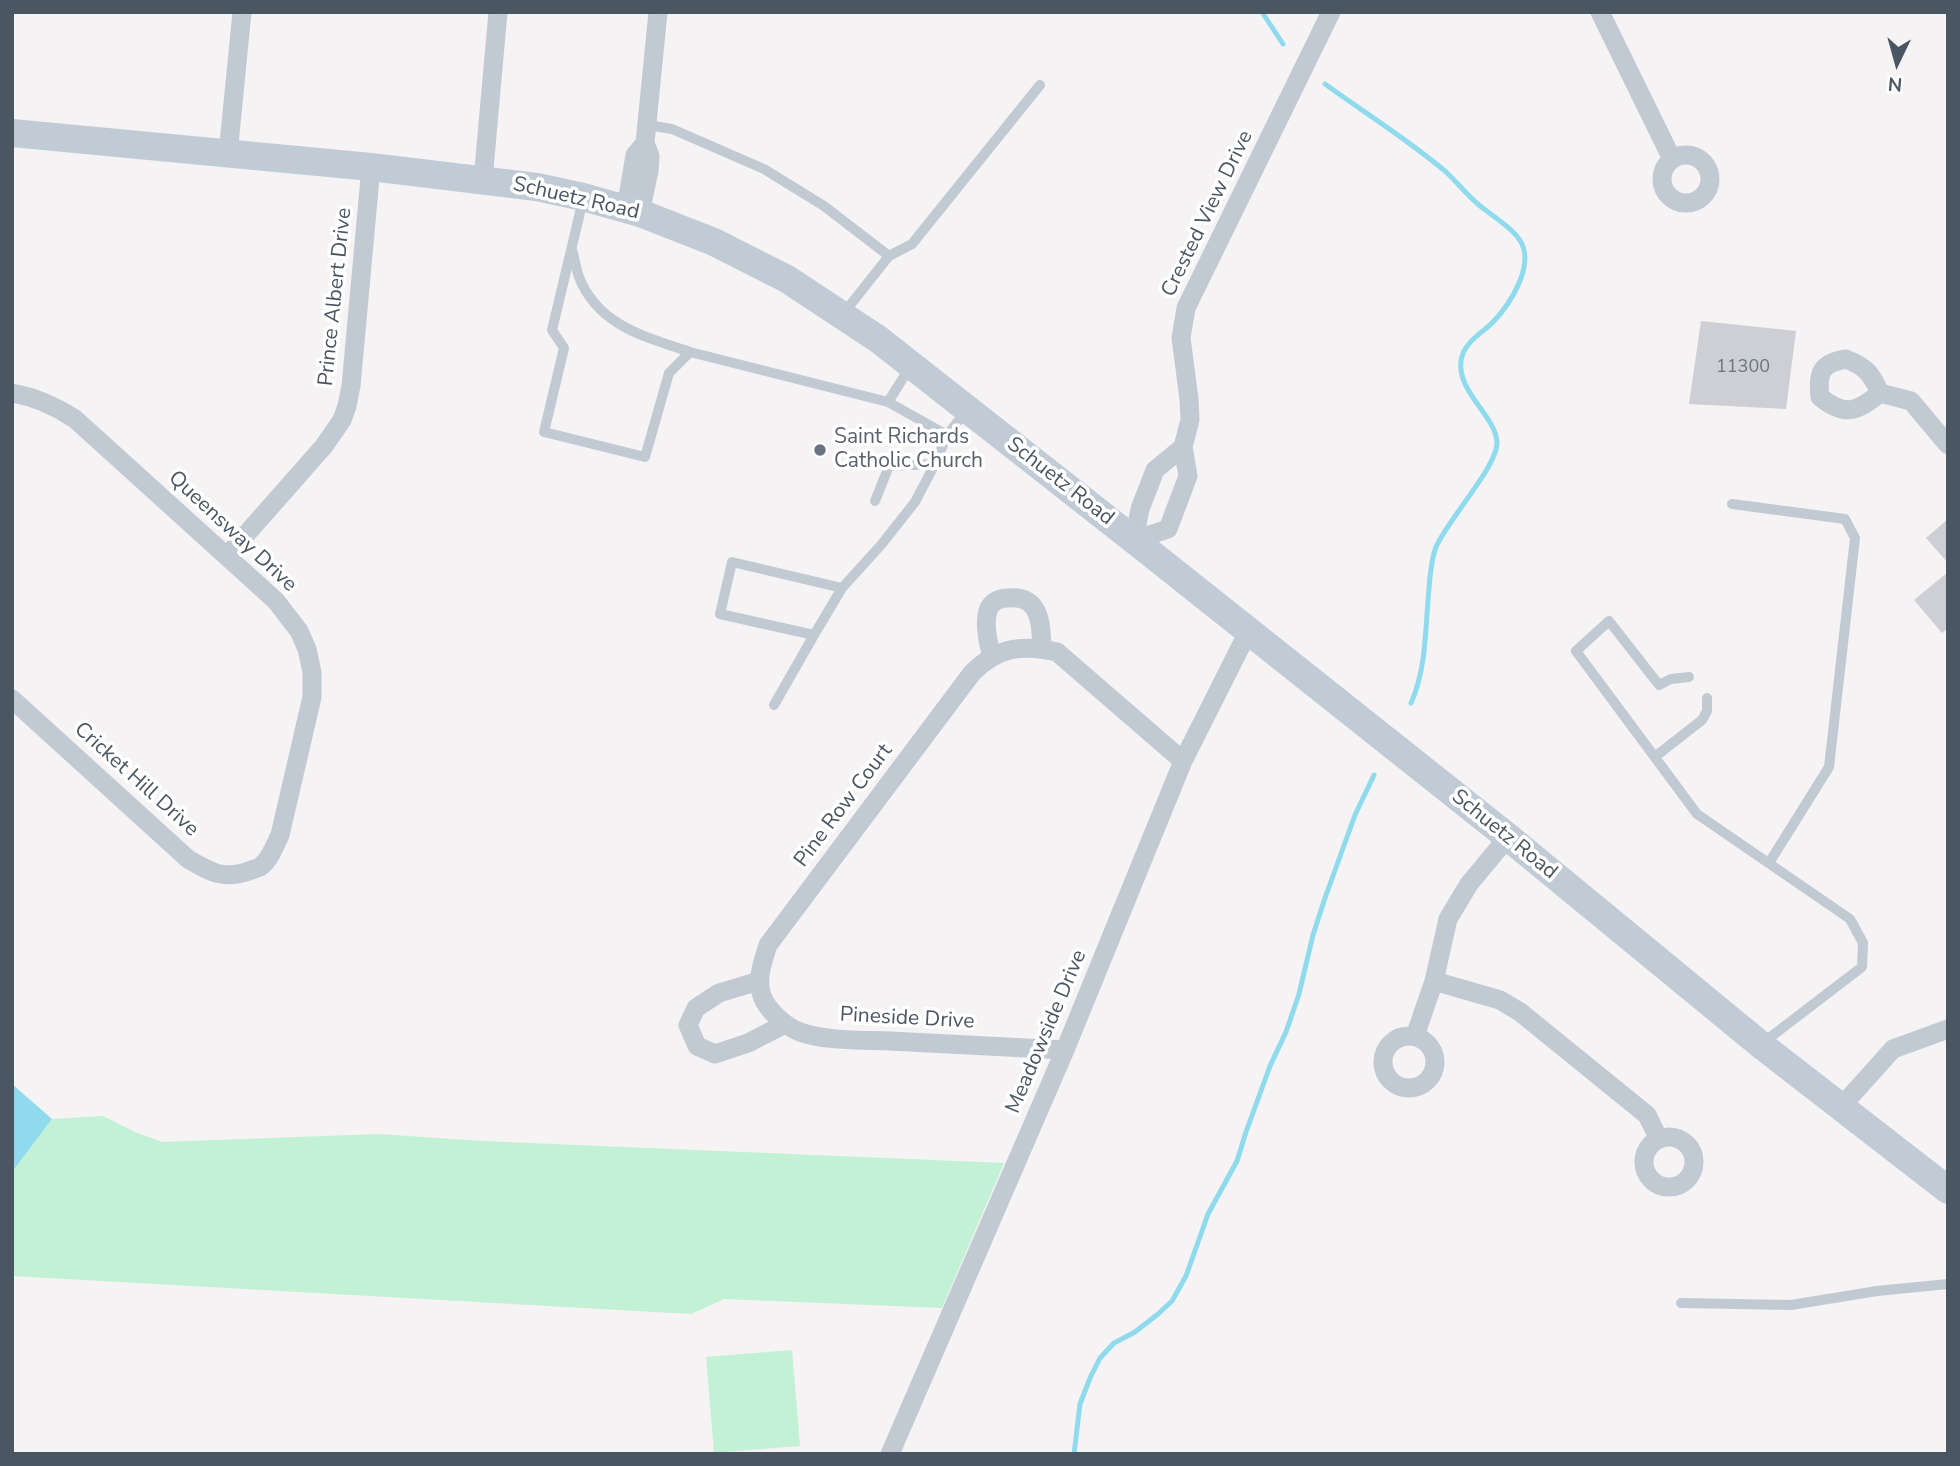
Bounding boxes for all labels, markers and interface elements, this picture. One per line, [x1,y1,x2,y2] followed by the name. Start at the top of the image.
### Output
[1862,28,1932,98] north arrow
[1887,70,1903,97] text: N
[1157,127,1259,301] street label: Crested View Drive
[510,172,642,226] street label: Schuetz Road
[314,207,358,387] street label: Prince Albert Drive
[1716,357,1770,379] house number: 11300
[834,425,983,475] place label: Saint Richards Catholic Church
[1001,432,1119,532] street label: Schuetz Road
[812,442,828,458] marker: Saint Richards Catholic Church
[163,466,301,598] street label: Queensway Drive
[69,717,203,843] street label: Cricket Hill Drive
[790,740,898,872] street label: Pine Row Court
[1446,785,1562,885] street label: Schuetz Road
[1001,947,1093,1117] street label: Meadowside Drive
[839,1003,975,1035] street label: Pineside Drive

